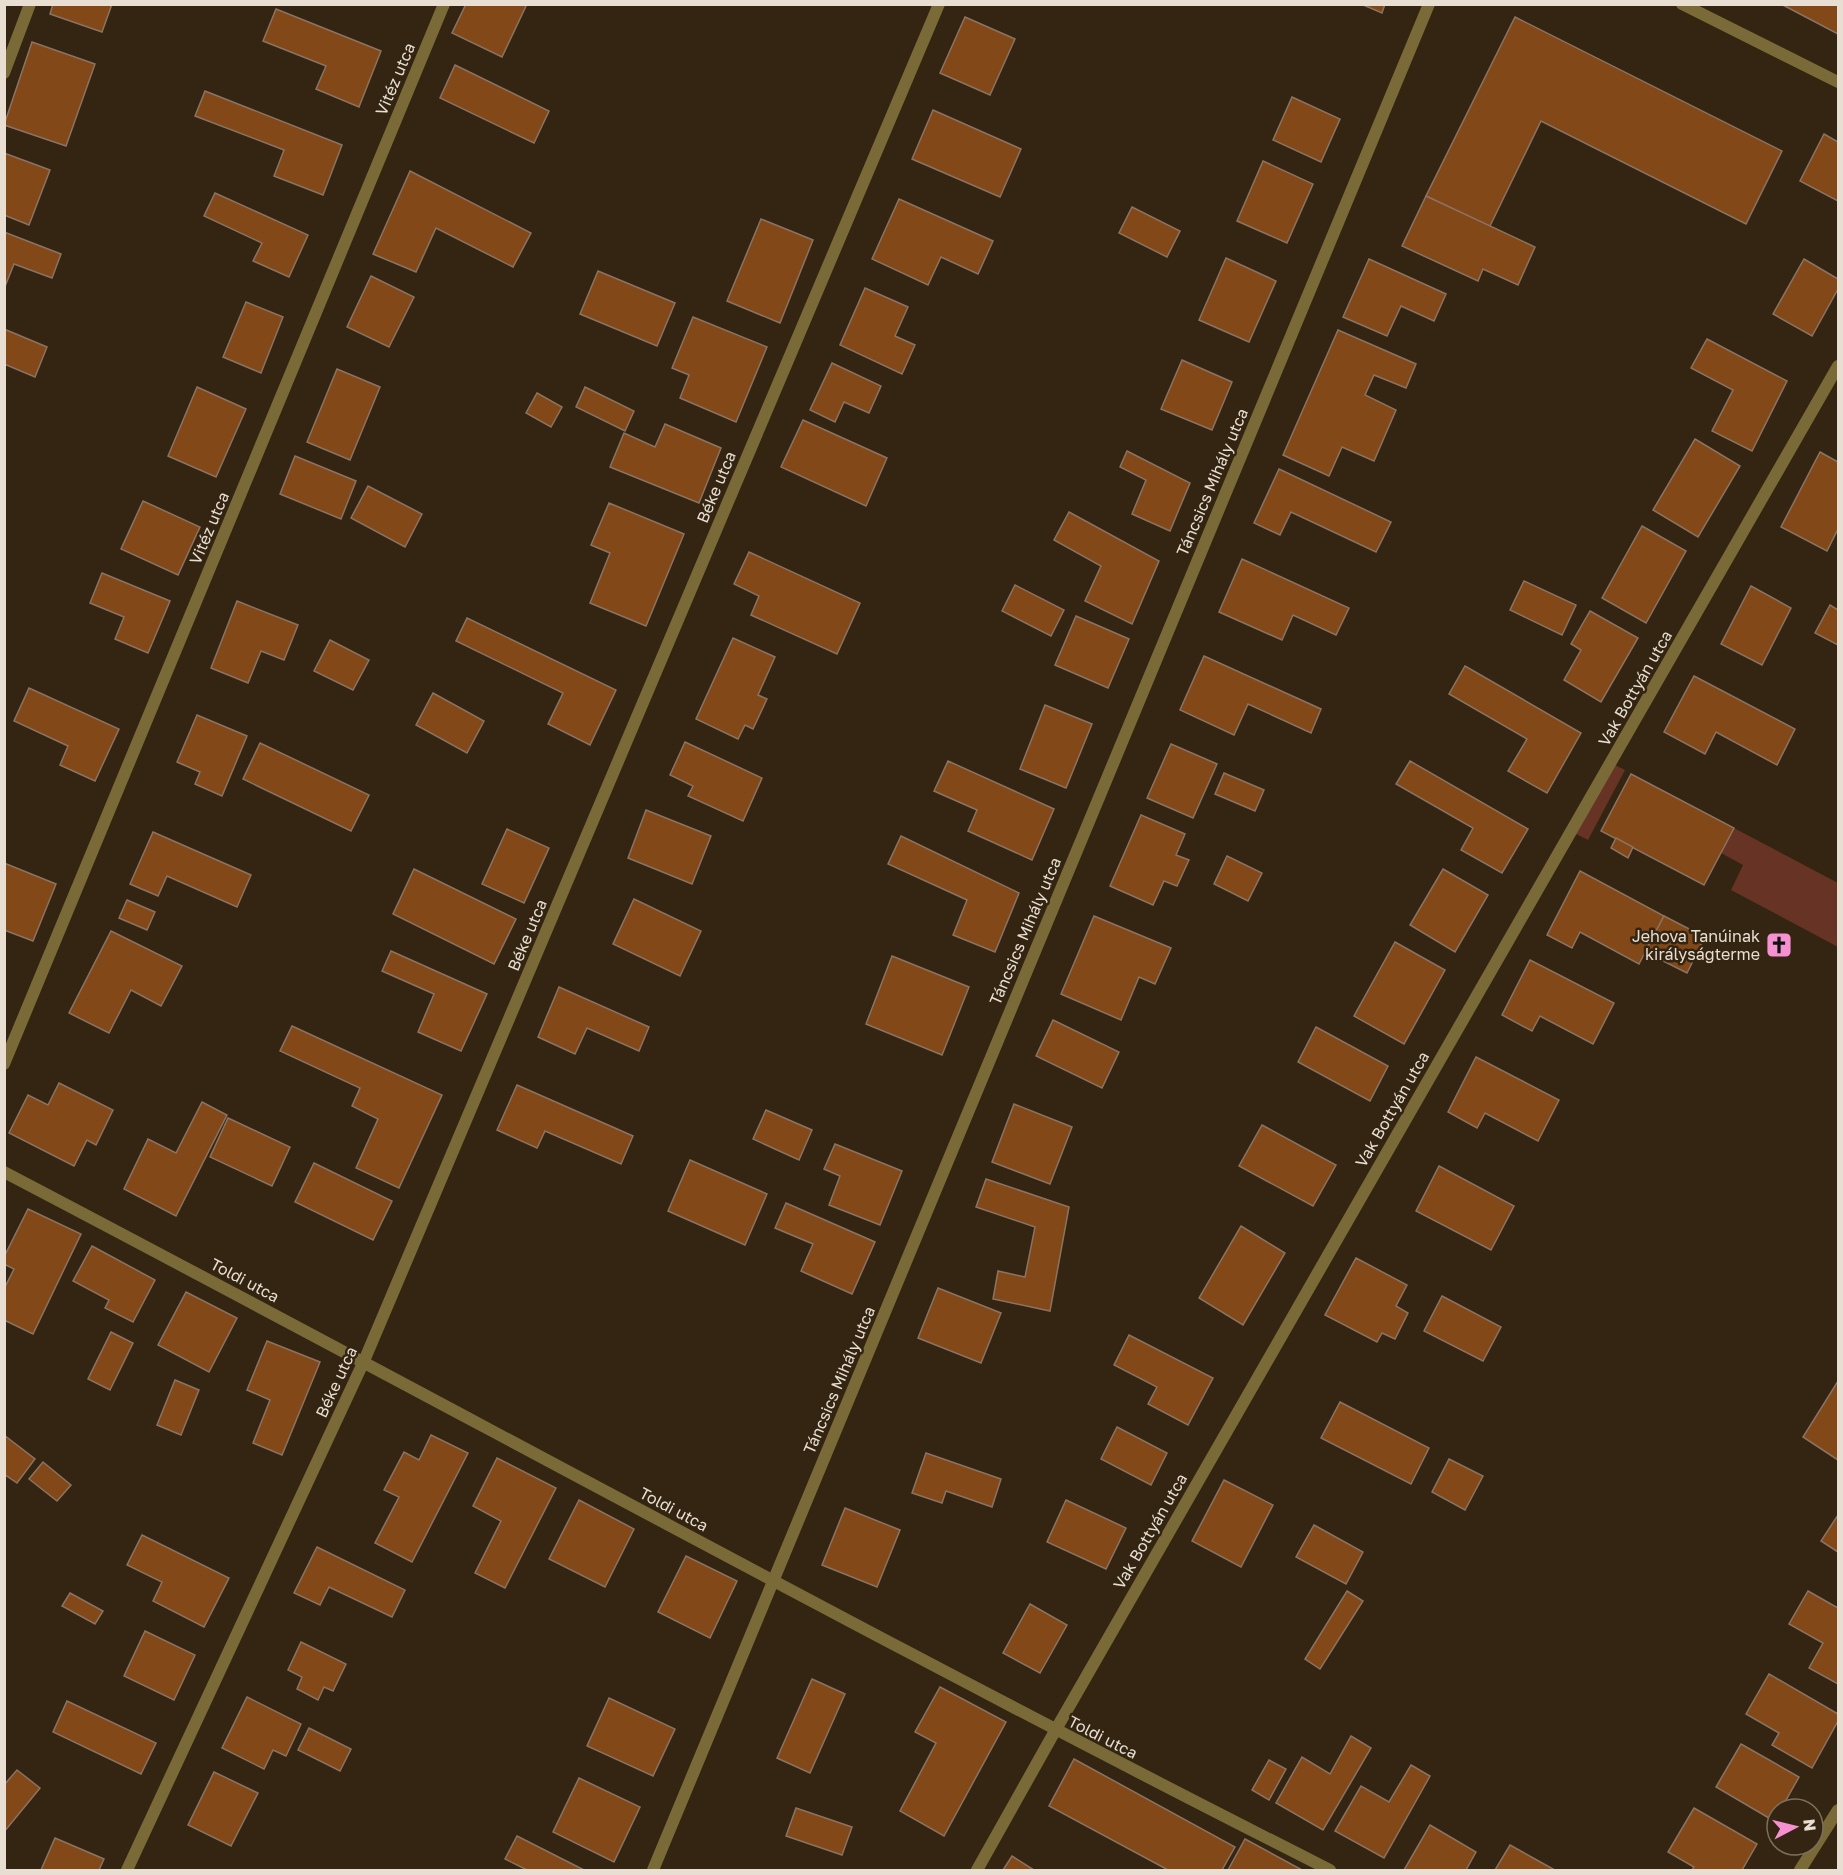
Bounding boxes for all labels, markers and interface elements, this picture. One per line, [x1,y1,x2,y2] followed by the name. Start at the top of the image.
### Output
[371,40,419,118] street label: Vitéz utca
[1172,405,1252,559] street label: Táncsics Mihály utca
[692,448,740,526] street label: Béke utca
[185,489,233,567] street label: Vitéz utca
[1594,627,1676,749] street label: Vak Bottyán utca
[985,854,1065,1008] street label: Táncsics Mihály utca
[503,896,551,974] street label: Béke utca
[1632,926,1760,964] place label: Jehova Tanúinak királyságterme
[1764,930,1794,960] church icon: Jehova Tanúinak királyságterme
[1351,1048,1433,1170] street label: Vak Bottyán utca
[207,1254,283,1306] street label: Toldi utca
[799,1303,879,1457] street label: Táncsics Mihály utca
[311,1343,361,1421] street label: Béke utca
[1109,1470,1191,1592] street label: Vak Bottyán utca
[636,1483,712,1535] street label: Toldi utca
[1065,1711,1141,1763] street label: Toldi utca
[1765,1797,1825,1857] north arrow
[1799,1818,1821,1832] text: N

